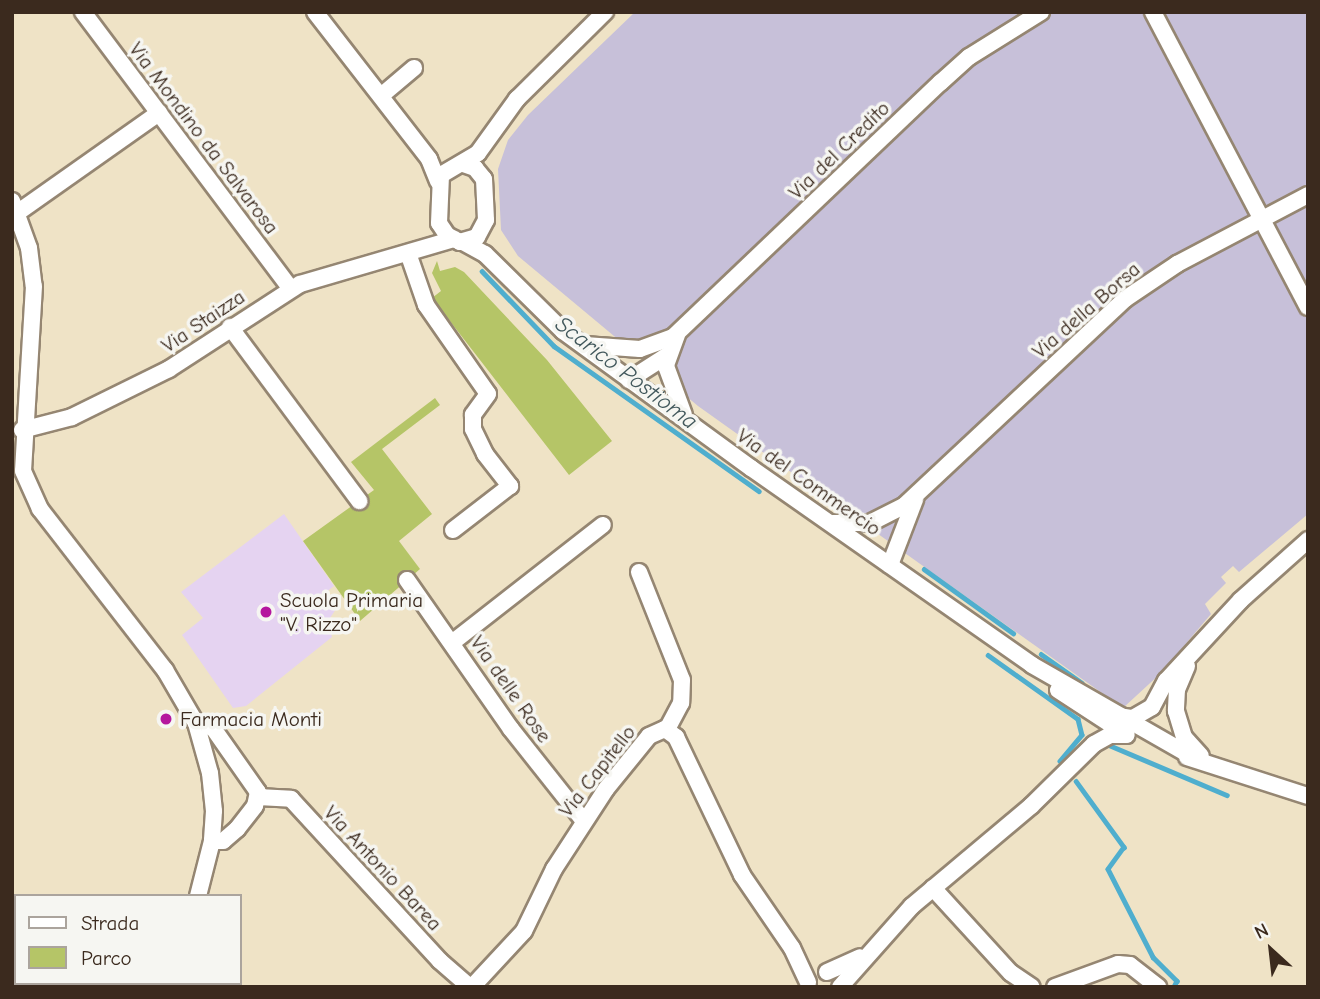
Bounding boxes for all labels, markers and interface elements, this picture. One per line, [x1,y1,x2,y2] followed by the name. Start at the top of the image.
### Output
[124,37,284,239] street label: Via Mondino da Salvarosa
[783,95,895,205] street label: Via del Credito
[1027,256,1145,364] street label: Via della Borsa
[157,284,249,358] street label: Via Staizza
[549,311,703,435] water label: Scarico Postioma
[732,423,886,541] street label: Via del Commercio
[280,587,423,637] place label: Scuola Primaria "V. Rizzo"
[258,604,274,620] marker: Scuola Primaria "V. Rizzo"
[465,631,557,747] street label: Via delle Rose
[180,706,322,732] place label: Farmacia Monti
[158,711,174,727] marker: Farmacia Monti
[553,720,641,822] street label: Via Capitello
[319,800,447,936] street label: Via Antonio Barea
[14,894,242,985] legend
[81,911,139,935] text: Strada
[1236,915,1306,985] north arrow
[1251,919,1272,944] text: N
[81,946,132,970] text: Parco

